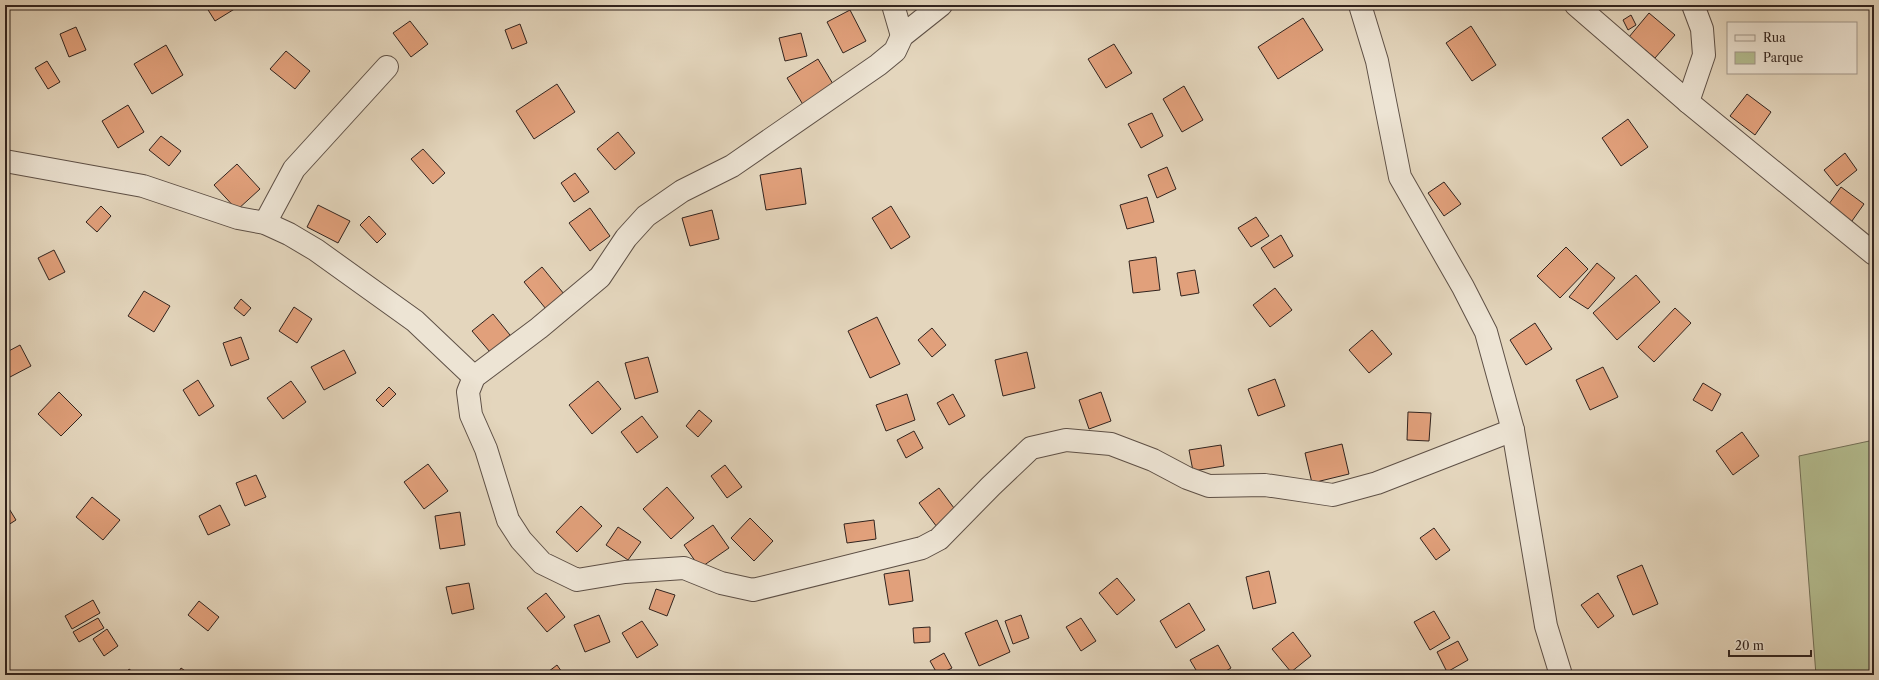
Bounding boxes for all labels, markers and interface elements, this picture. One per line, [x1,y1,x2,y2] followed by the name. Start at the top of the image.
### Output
[1727,22,1857,74] legend
[1763,30,1786,45] text: Rua
[1763,50,1804,65] text: Parque
[1729,632,1811,658] scale bar
[1735,638,1764,653] text: 20 m

